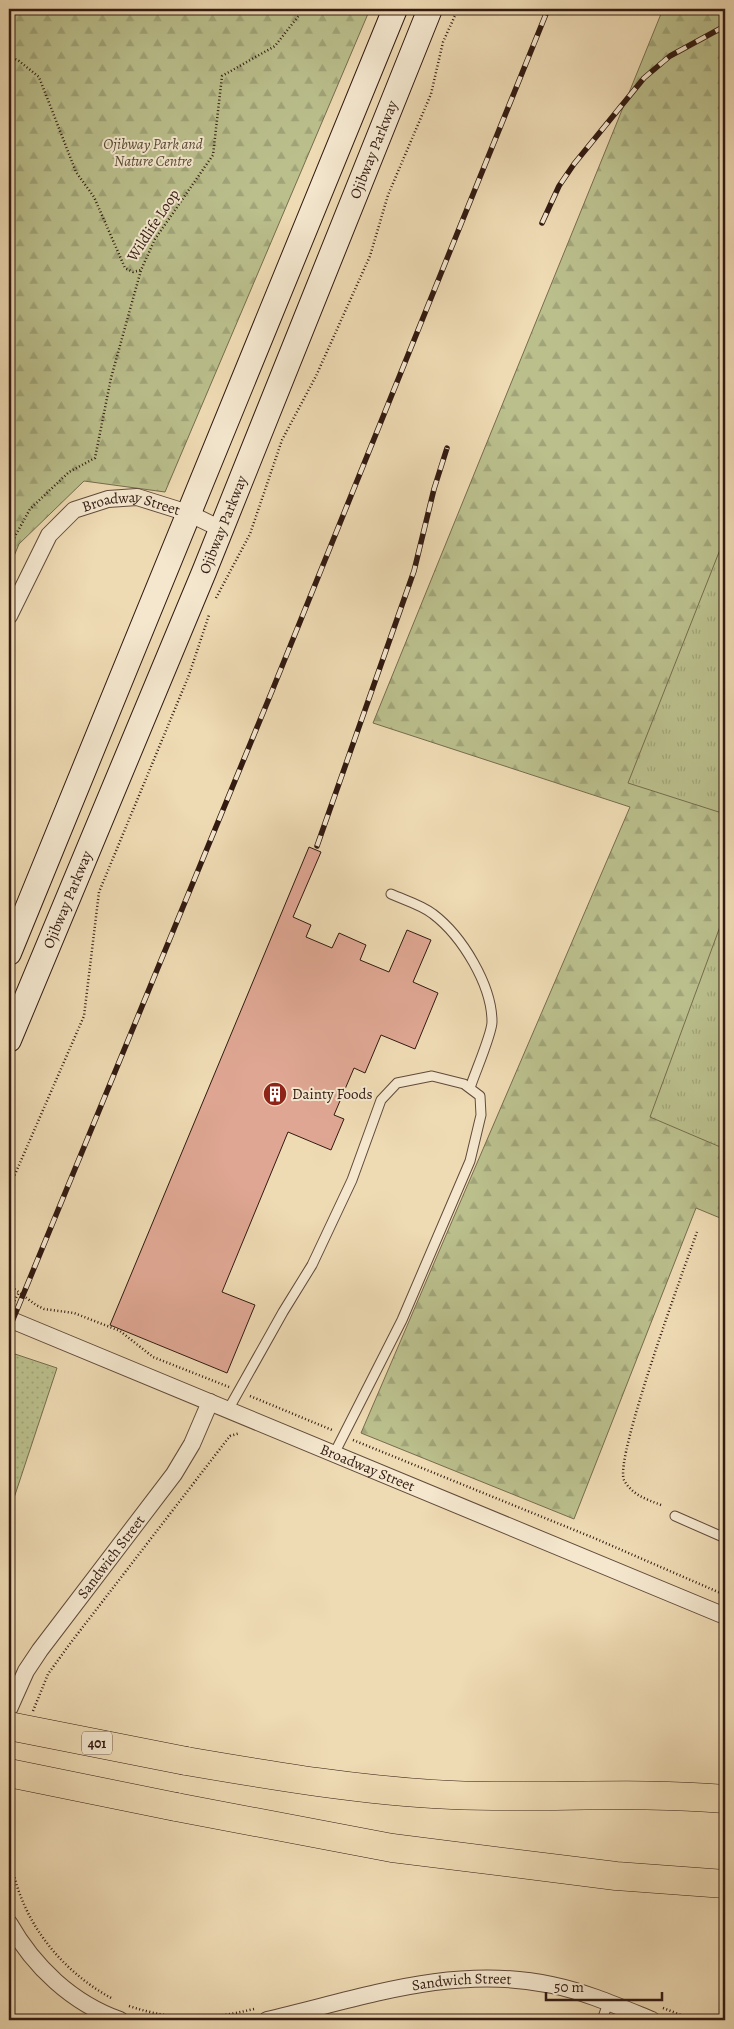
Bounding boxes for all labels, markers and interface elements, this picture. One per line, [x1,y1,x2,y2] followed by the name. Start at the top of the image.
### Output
[345,97,402,202] street label: Ojibway Parkway
[103,134,203,171] park label: Ojibway Park and Nature Centre
[122,185,184,266] street label: Wildlife Loop
[194,472,252,577] street label: Ojibway Parkway
[79,487,183,520] street label: Broadway Street
[38,847,97,952] street label: Ojibway Parkway
[262,1081,288,1107] building icon: Dainty Foods
[292,1084,373,1104] place label: Dainty Foods
[317,1439,418,1496] street label: Broadway Street
[73,1511,149,1603] street label: Sandwich Street
[82,1732,112,1755] road number: 401
[410,1968,512,1996] street label: Sandwich Street
[546,1969,663,2001] scale bar
[554,1977,584,1997] text: 50 m

